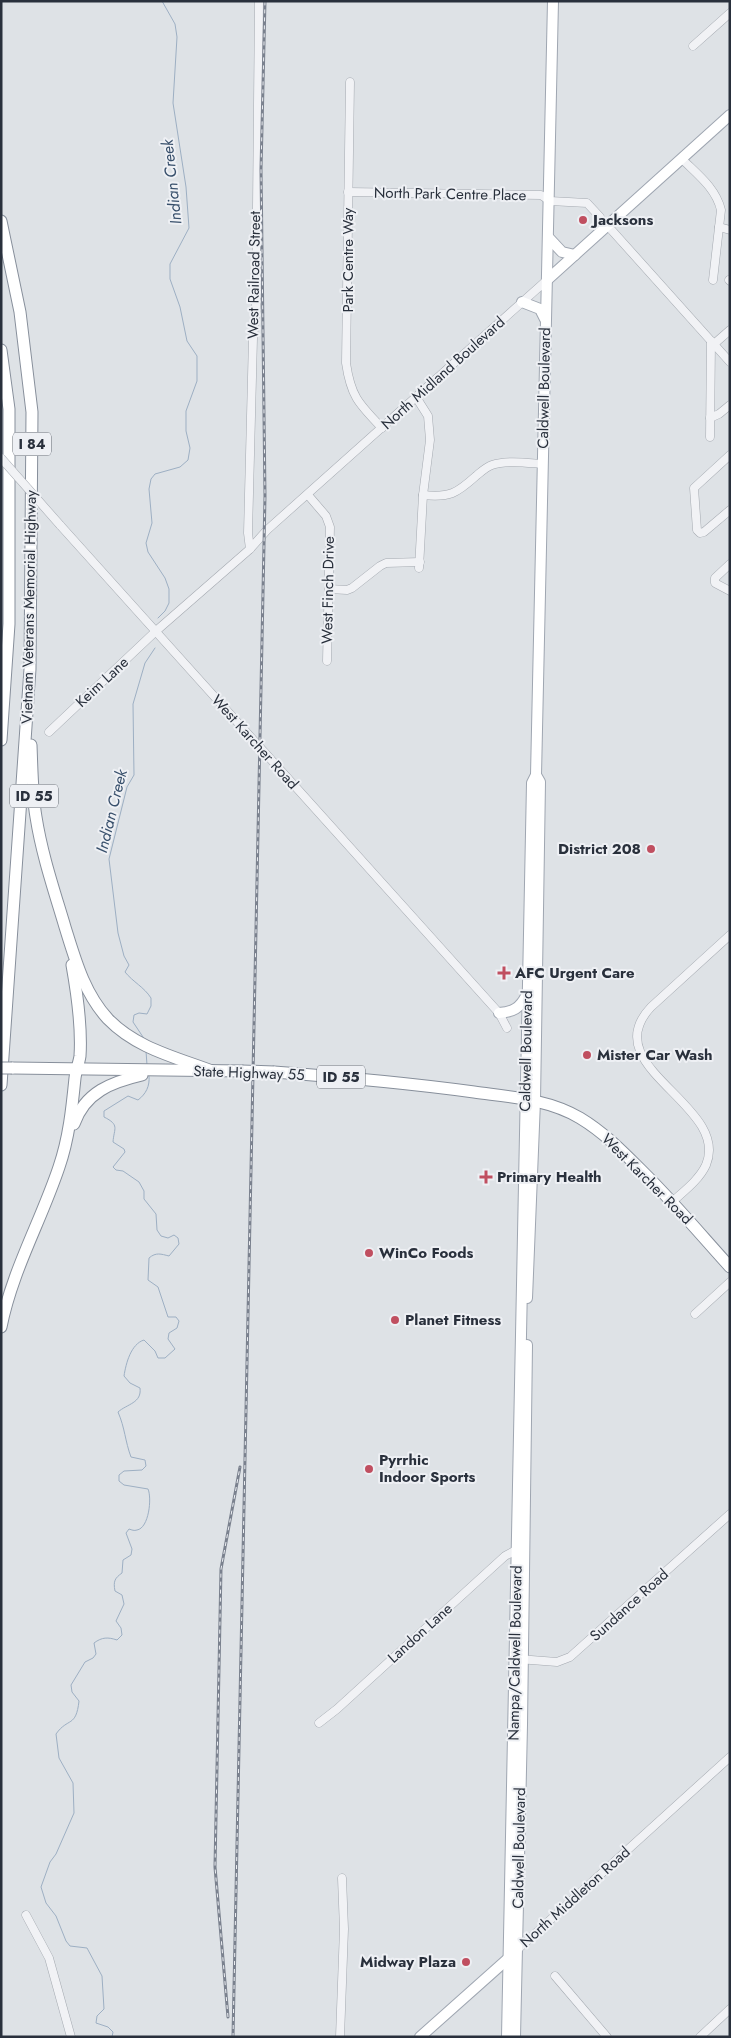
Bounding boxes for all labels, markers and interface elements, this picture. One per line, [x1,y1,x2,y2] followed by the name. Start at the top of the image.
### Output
[155,137,187,226] water label: Indian Creek
[374,182,527,206] street label: North Park Centre Place
[337,207,359,312] street label: Park Centre Way
[590,209,653,231] place label: Jacksons
[242,211,266,339] street label: West Railroad Street
[577,214,589,226] marker: Jacksons
[376,311,510,435] street label: North Midland Boulevard
[532,327,556,449] street label: Caldwell Boulevard
[13,432,51,456] road number: I 84
[16,490,42,724] street label: Vietnam Veterans Memorial Highway
[316,536,340,644] street label: West Finch Drive
[71,651,134,712] street label: Keim Lane
[206,690,304,794] street label: West Karcher Road
[90,766,133,855] water label: Indian Creek
[10,784,58,808] road number: ID 55
[558,838,641,860] place label: District 208
[645,843,657,855] marker: District 208
[514,962,635,984] place label: AFC Urgent Care
[497,966,511,980] marker: AFC Urgent Care
[514,990,538,1112] street label: Caldwell Boulevard
[597,1044,713,1066] place label: Mister Car Wash
[581,1049,593,1061] marker: Mister Car Wash
[193,1060,305,1086] street label: State Highway 55
[317,1066,365,1088] road number: ID 55
[596,1128,698,1230] street label: West Karcher Road
[497,1166,602,1188] place label: Primary Health
[479,1170,493,1184] marker: Primary Health
[379,1242,473,1264] place label: WinCo Foods
[363,1247,375,1259] marker: WinCo Foods
[405,1309,501,1331] place label: Planet Fitness
[389,1314,401,1326] marker: Planet Fitness
[379,1449,475,1488] place label: Pyrrhic Indoor Sports
[363,1463,375,1475] marker: Pyrrhic Indoor Sports
[585,1564,673,1646] street label: Sundance Road
[502,1565,528,1741] street label: Nampa/Caldwell Boulevard
[383,1598,457,1668] street label: Landon Lane
[507,1787,531,1909] street label: Caldwell Boulevard
[515,1841,635,1953] street label: North Middleton Road
[360,1951,456,1973] place label: Midway Plaza
[460,1956,472,1968] marker: Midway Plaza

